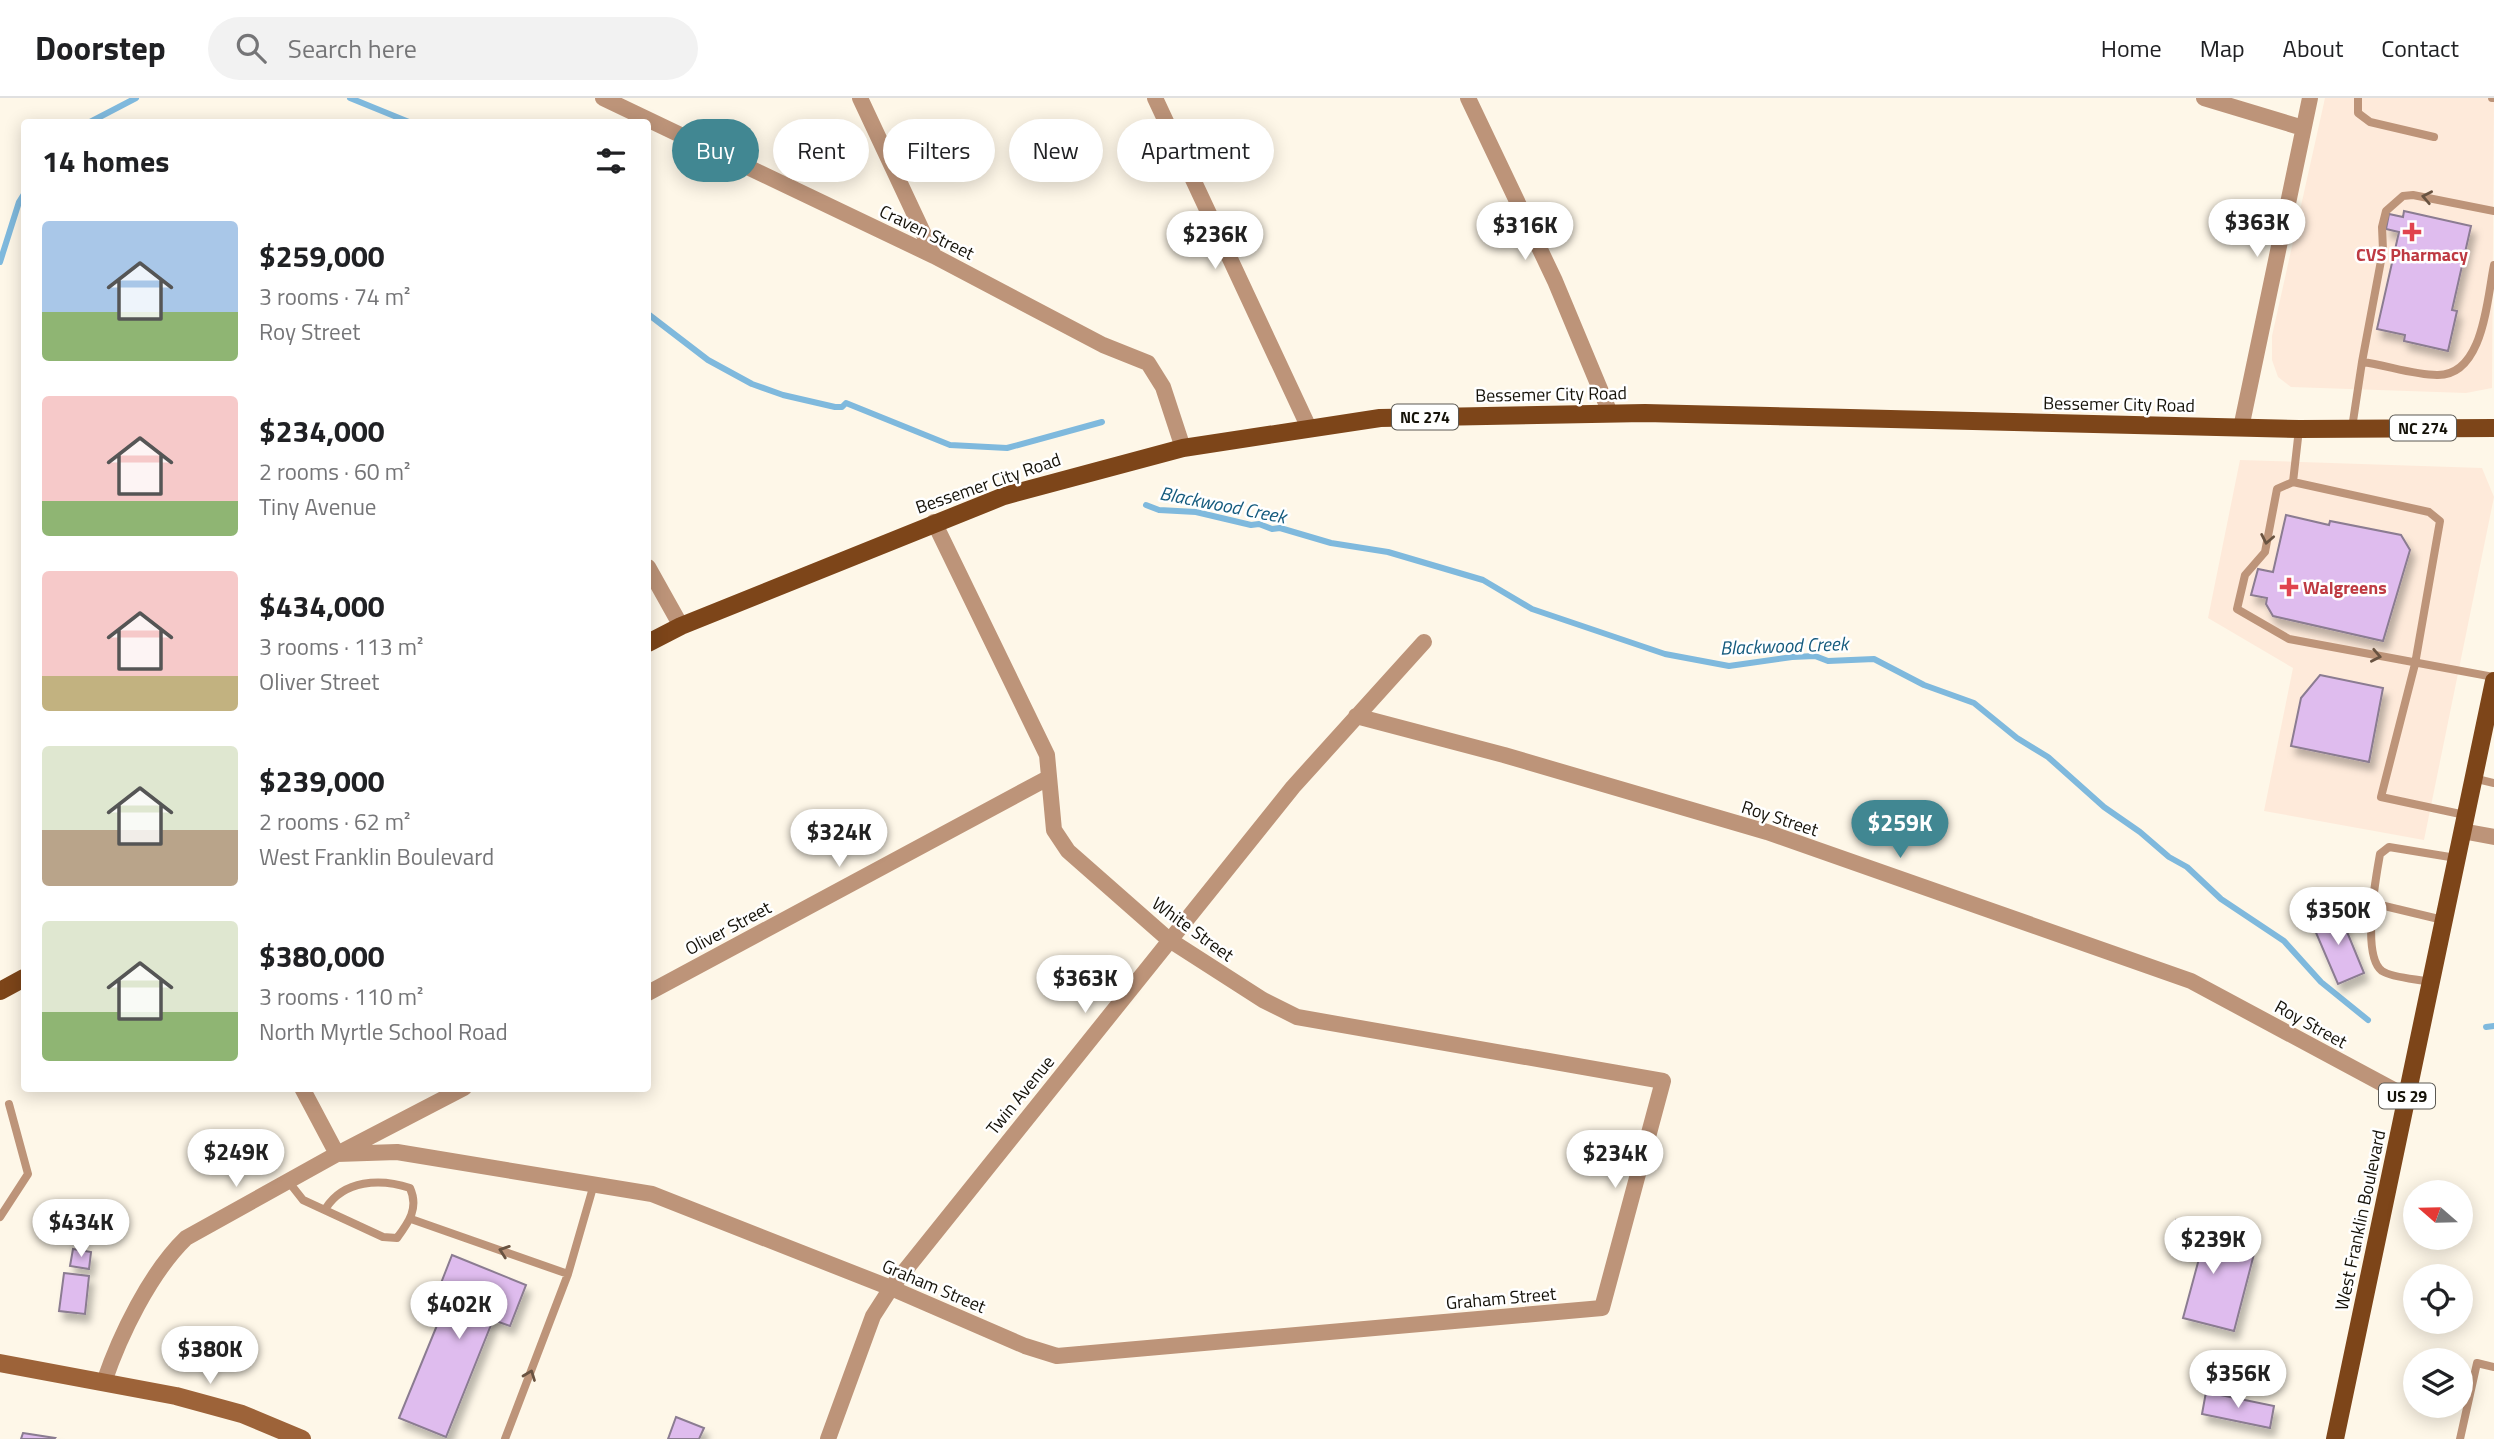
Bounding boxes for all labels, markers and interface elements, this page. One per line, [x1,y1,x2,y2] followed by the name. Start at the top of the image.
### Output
[208,17,698,80] search box
[35,23,166,73] text: Doorstep
[232,29,270,67] icon: search
[288,29,417,68] text: Search here
[2101,30,2162,66] text: Home
[2200,30,2245,66] text: Map
[2283,30,2343,66] text: About
[2381,30,2459,66] text: Contact
[672,119,759,182] chip: Buy
[773,119,869,182] chip: Rent
[883,119,995,182] chip: Filters
[1009,119,1103,182] chip: New
[1117,119,1274,182] chip: Apartment
[42,138,169,184] text: 14 homes
[592,142,630,180] icon: filters
[2421,191,2433,206] one-way arrow
[875,197,980,267] street label: Craven Street
[2208,200,2306,259] pin: $363K
[1476,202,1574,262] pin: $316K
[2224,204,2290,239] text: $363K
[1492,207,1558,242] text: $316K
[1166,212,1264,271] pin: $236K
[1182,216,1248,251] text: $236K
[2404,224,2420,240] marker: CVS Pharmacy
[259,233,385,279] text: $259,000
[2356,241,2468,268] place label: CVS Pharmacy
[98,249,182,333] icon: home
[259,279,410,314] text: 3 rooms · 74 m²
[259,314,360,349] text: Roy Street
[1475,379,1627,409] street label: Bessemer City Road
[2043,389,2195,419] street label: Bessemer City Road
[1392,404,1458,430] road number: NC 274
[259,408,385,454] text: $234,000
[2390,416,2456,440] road number: NC 274
[98,424,182,508] icon: home
[912,445,1064,521] street label: Bessemer City Road
[259,454,410,489] text: 2 rooms · 60 m²
[1157,478,1291,531] water label: Blackwood Creek
[259,489,376,524] text: Tiny Avenue
[2261,533,2276,545] one-way arrow
[2303,574,2387,601] place label: Walgreens
[2281,579,2297,595] marker: Walgreens
[259,583,385,629] text: $434,000
[98,599,182,683] icon: home
[1719,628,1851,662] water label: Blackwood Creek
[259,629,423,664] text: 3 rooms · 113 m²
[2370,648,2382,663] one-way arrow
[259,664,379,699] text: Oliver Street
[259,758,385,804] text: $239,000
[98,774,182,858] icon: home
[1738,793,1823,843] street label: Roy Street
[1851,800,1949,860] pin: $259K
[259,804,410,839] text: 2 rooms · 62 m²
[1867,805,1933,840] text: $259K
[790,810,888,869] pin: $324K
[806,814,872,849] text: $324K
[259,839,494,874] text: West Franklin Boulevard
[2289,888,2387,947] pin: $350K
[1147,890,1240,968] street label: White Street
[2305,892,2371,927] text: $350K
[680,894,777,962] street label: Oliver Street
[259,933,385,979] text: $380,000
[98,949,182,1033] icon: home
[1036,956,1134,1015] pin: $363K
[1052,960,1118,995] text: $363K
[259,979,423,1014] text: 3 rooms · 110 m²
[2270,993,2353,1055] street label: Roy Street
[259,1014,508,1049] text: North Myrtle School Road
[979,1049,1061,1141] street label: Twin Avenue
[2379,1084,2435,1108] road number: US 29
[2328,1127,2392,1313] street label: West Franklin Boulevard
[187,1130,285,1189] pin: $249K
[1566,1130,1664,1190] pin: $234K
[203,1134,269,1169] text: $249K
[1582,1135,1648,1170] text: $234K
[2403,1180,2473,1250] north arrow
[2403,1180,2473,1418] map controls
[32,1200,130,1259] pin: $434K
[48,1204,114,1239] text: $434K
[2164,1216,2262,1276] pin: $239K
[2180,1221,2246,1256] text: $239K
[498,1245,510,1259] one-way arrow
[878,1252,991,1320] street label: Graham Street
[2403,1264,2473,1334] button: locate
[1445,1280,1558,1316] street label: Graham Street
[410,1282,508,1341] pin: $402K
[426,1286,492,1321] text: $402K
[161,1326,259,1386] pin: $380K
[177,1331,243,1366] text: $380K
[2403,1348,2473,1418] button: layers
[2189,1350,2287,1410] pin: $356K
[2205,1355,2271,1390] text: $356K
[521,1370,535,1382] one-way arrow

